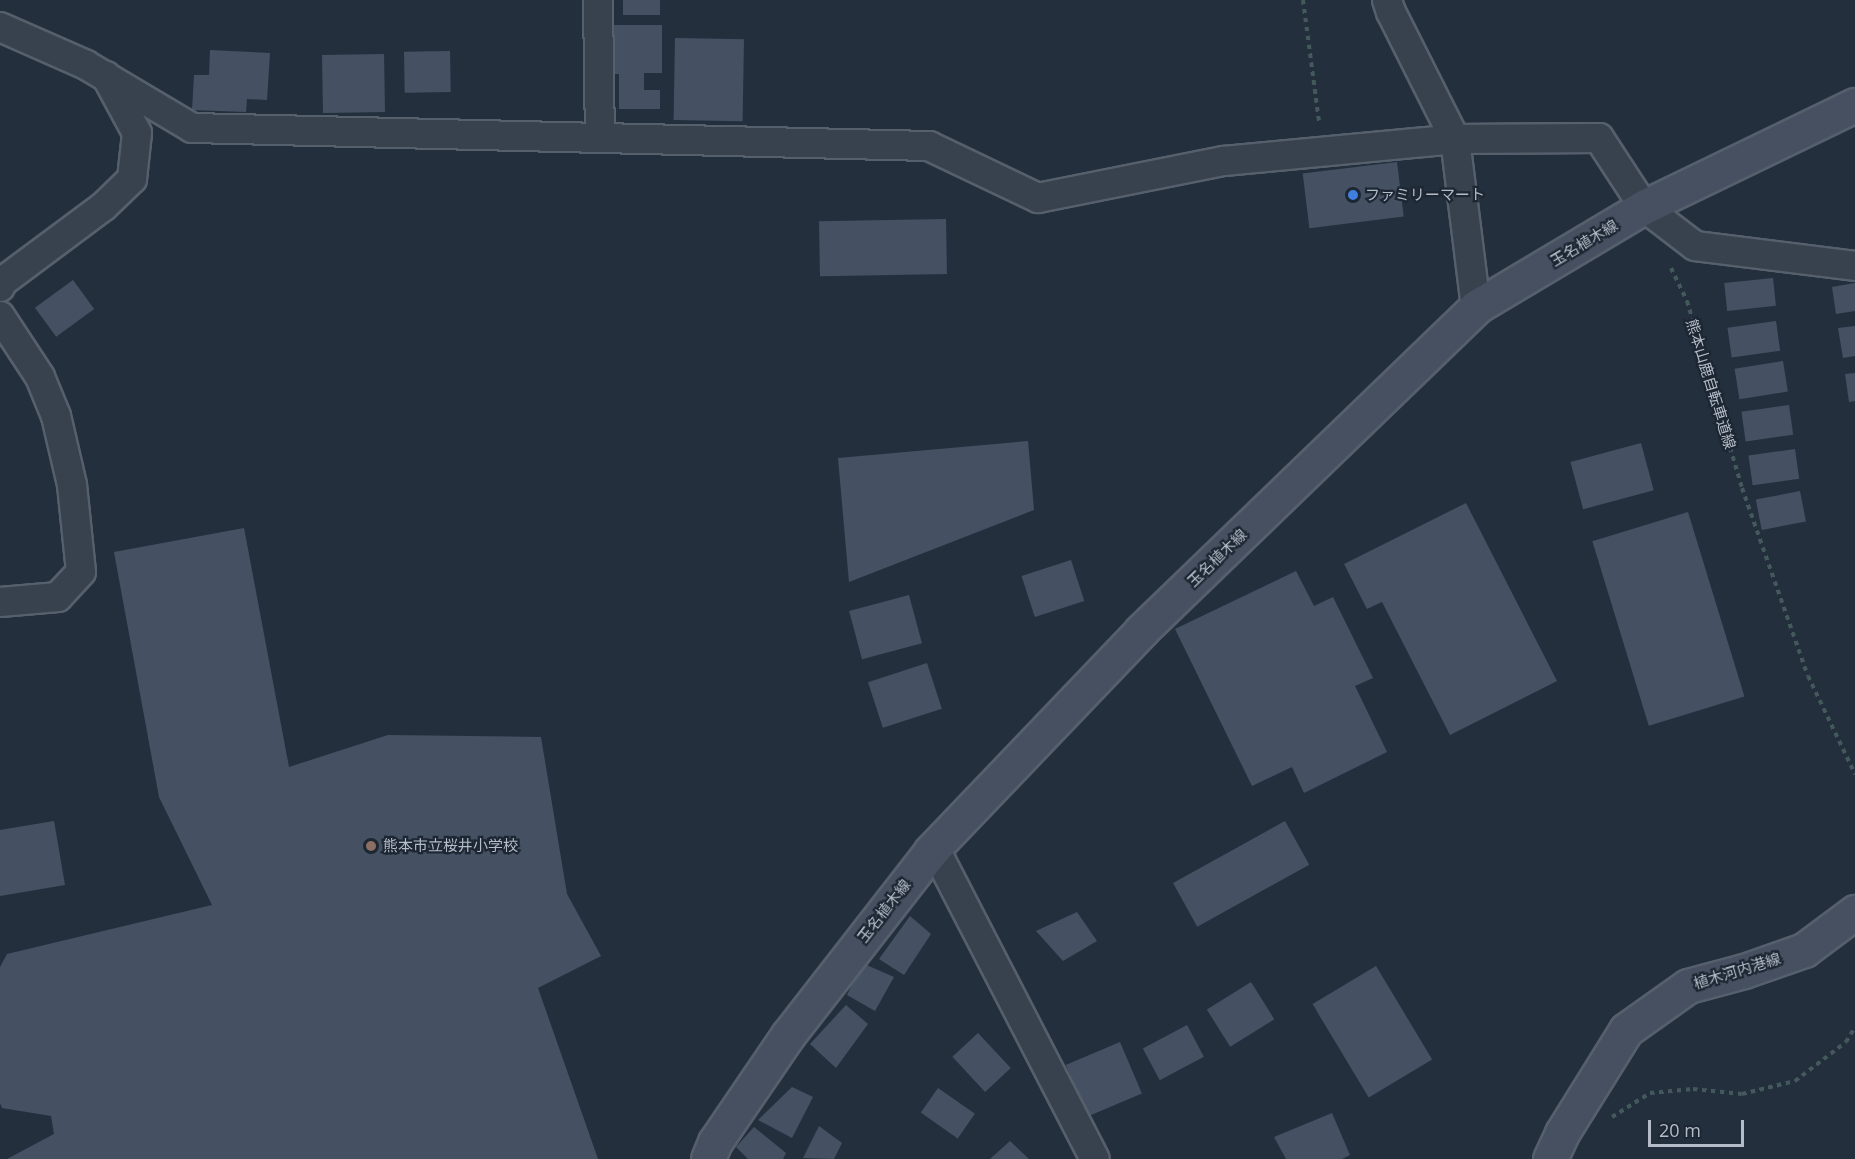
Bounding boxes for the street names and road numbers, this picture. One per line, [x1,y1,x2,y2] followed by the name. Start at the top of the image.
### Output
[1547,216,1621,270] street label: 玉名植木線
[1683,317,1739,451] street label: 熊本山鹿自転車道線
[1184,525,1250,591] street label: 玉名植木線
[854,876,914,946] street label: 玉名植木線
[1691,949,1783,993] street label: 植木河内港線

